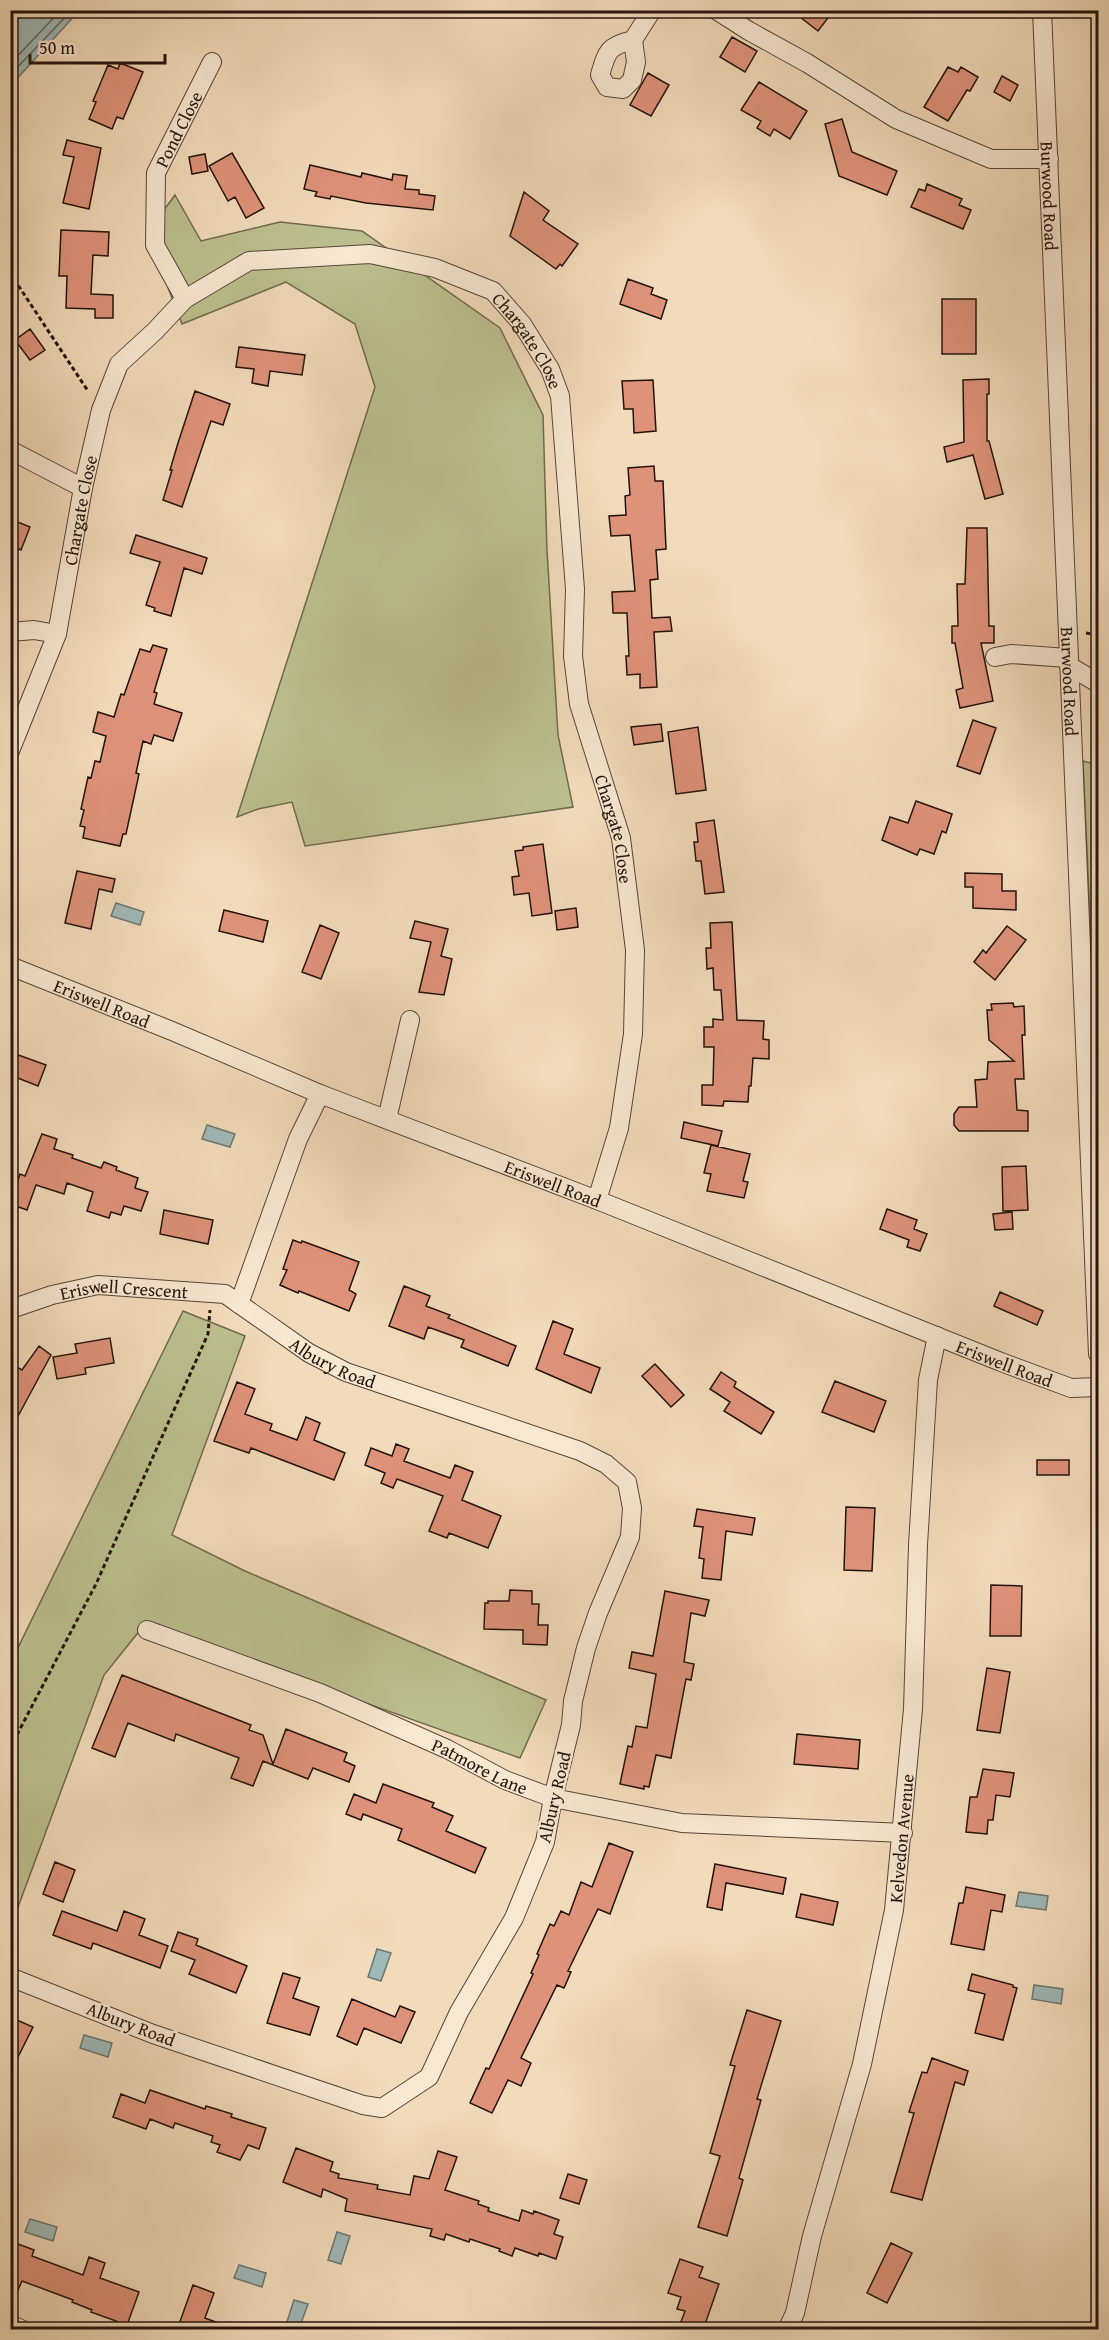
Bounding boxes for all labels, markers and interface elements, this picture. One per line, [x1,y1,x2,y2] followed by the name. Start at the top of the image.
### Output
[30,27,165,65] scale bar
[39,34,75,61] text: 50 m
[148,86,209,172] street label: Pond Close
[1034,141,1066,252] street label: Burwood Road
[486,286,570,392] street label: Chargate Close
[56,452,104,567] street label: Chargate Close
[1054,626,1086,737] street label: Burwood Road
[588,771,640,885] street label: Chargate Close
[50,971,154,1034] street label: Eriswell Road
[501,1152,606,1214] street label: Eriswell Road
[57,1271,190,1306] street label: Eriswell Crescent
[284,1330,380,1395] street label: Albury Road
[952,1332,1057,1394] street label: Eriswell Road
[428,1731,532,1801] street label: Patmore Lane
[530,1748,578,1845] street label: Albury Road
[881,1773,920,1904] street label: Kelvedon Avenue
[83,1995,180,2053] street label: Albury Road

